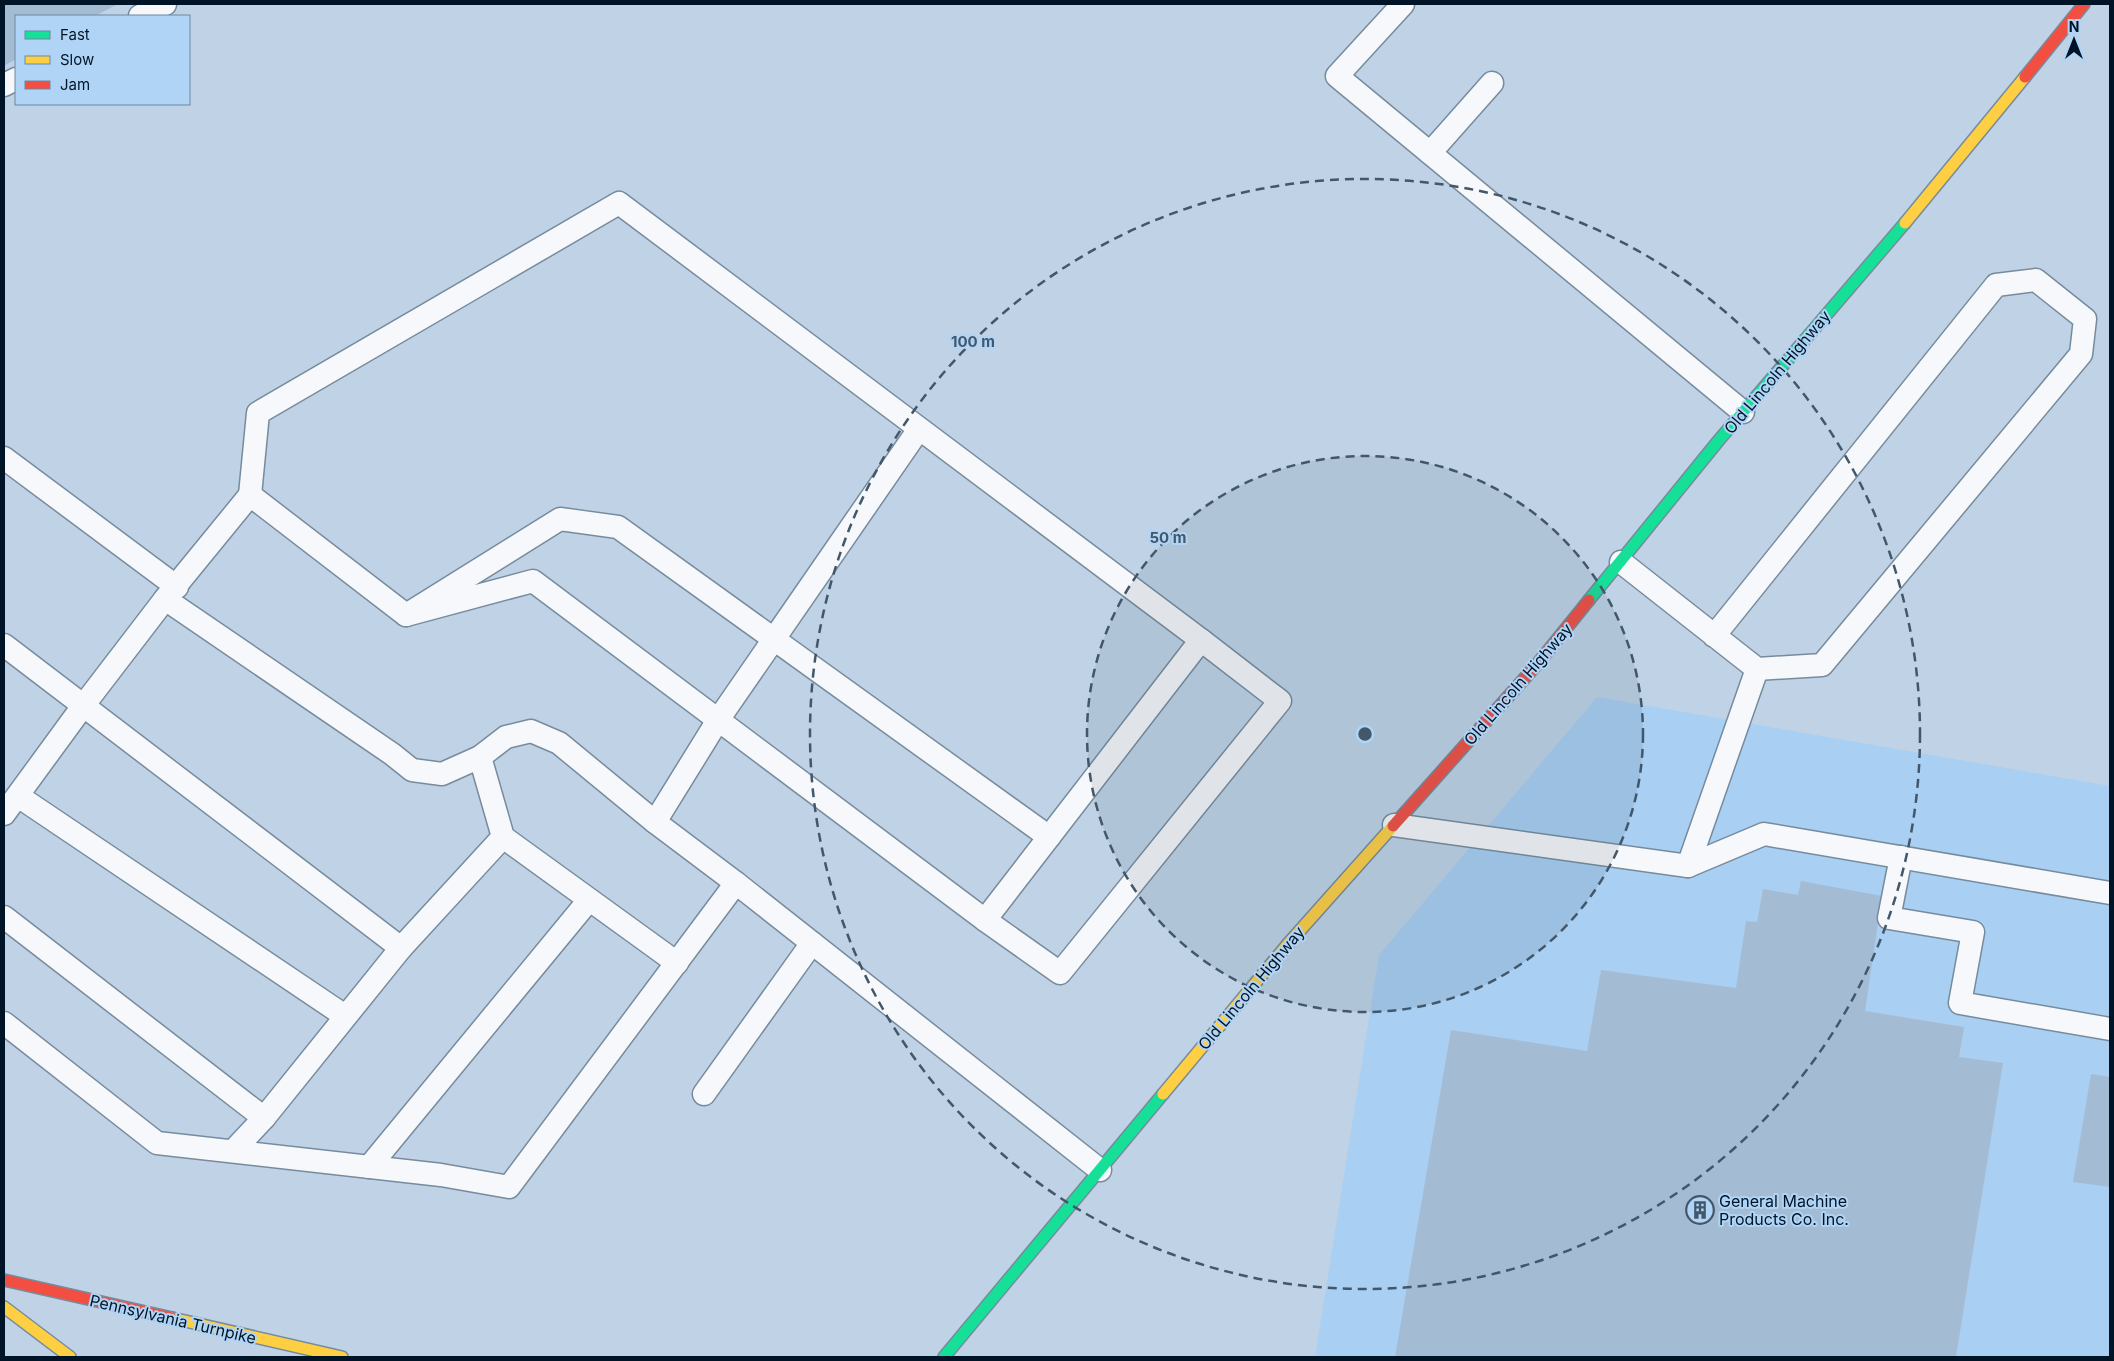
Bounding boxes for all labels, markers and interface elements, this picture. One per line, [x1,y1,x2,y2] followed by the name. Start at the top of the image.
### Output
[15,15,190,105] legend
[2049,15,2099,65] north arrow
[2069,18,2079,35] text: N
[60,25,90,44] text: Fast
[60,50,94,69] text: Slow
[60,75,90,94] text: Jam
[1719,306,1835,438] street label: Old Lincoln Highway
[951,332,995,351] text: 100 m
[1150,528,1186,547] text: 50 m
[1460,619,1576,749] street label: Old Lincoln Highway
[1356,725,1374,743] centre of rings
[1193,922,1309,1054] street label: Old Lincoln Highway
[1719,1191,1849,1229] place label: General Machine Products Co. Inc.
[1685,1195,1715,1225] building icon: General Machine Products Co. Inc.
[88,1290,258,1348] street label: Pennsylvania Turnpike

